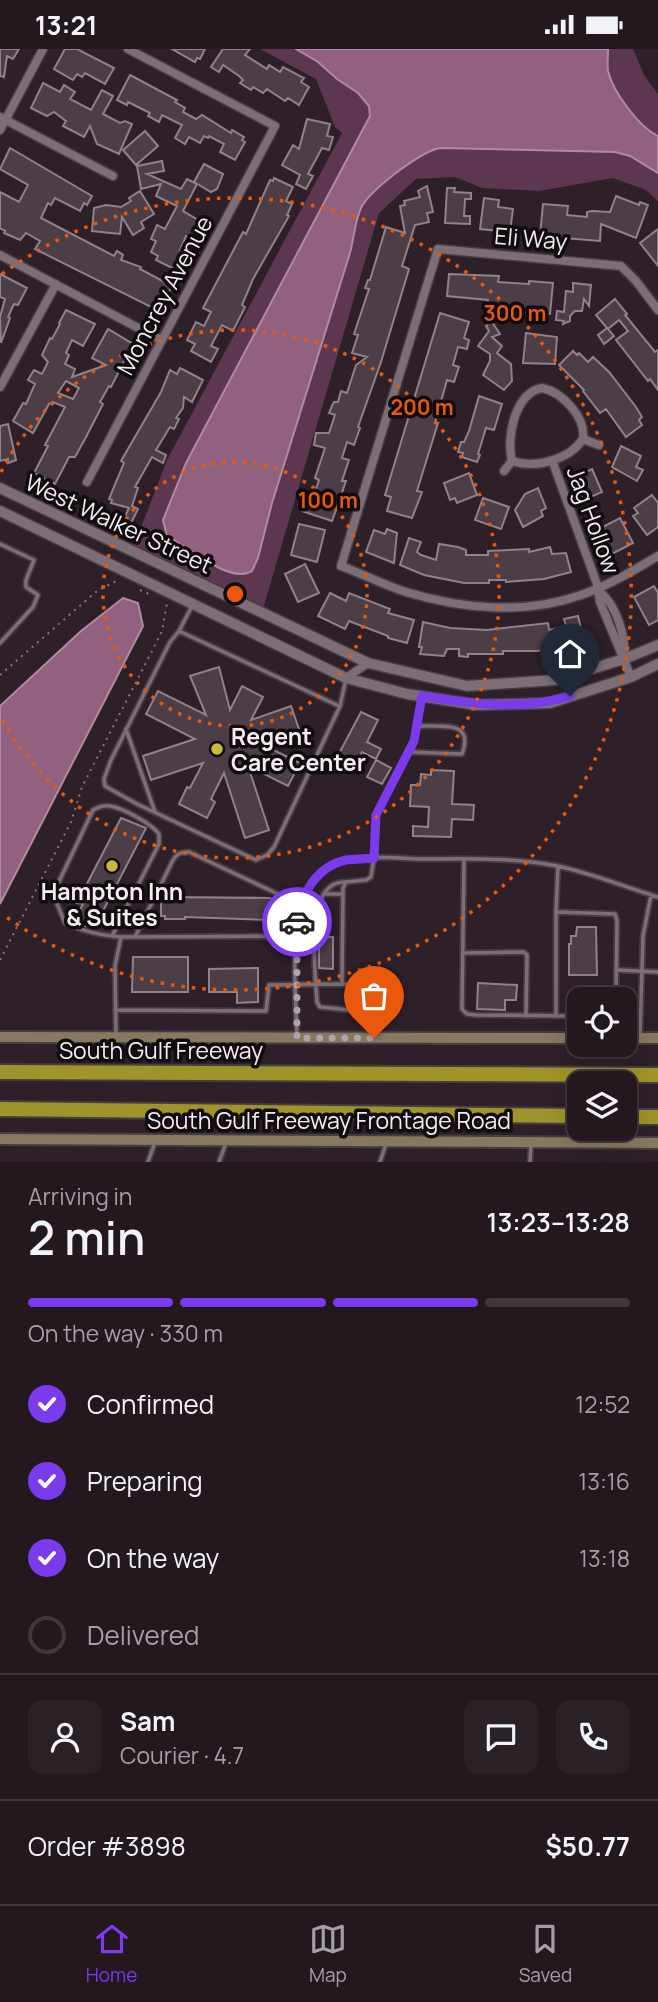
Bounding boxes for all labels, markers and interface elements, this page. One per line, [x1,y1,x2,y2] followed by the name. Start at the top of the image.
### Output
[35,7,97,43] text: 13:21
[109,210,219,380] street label: Moncrey Avenue
[493,219,569,257] street label: Eli Way
[484,299,546,327] text: 300 m
[390,393,454,421] text: 200 m
[560,462,628,579] street label: Jag Hollow
[20,466,218,580] street label: West Walker Street
[298,486,358,514] text: 100 m
[223,582,247,606] centre of rings
[540,624,600,696] pin
[551,635,589,673] icon: home
[231,720,366,778] place label: Regent Care Center
[209,741,225,757] marker: Regent Care Center
[104,858,120,874] marker: Hampton Inn & Suites
[41,875,183,933] place label: Hampton Inn & Suites
[262,887,332,957] courier
[278,903,316,941] icon: car
[344,966,404,1038] pin
[355,977,393,1015] icon: bag
[567,987,637,1141] map controls
[567,987,637,1057] button: locate
[59,1034,263,1066] street label: South Gulf Freeway
[567,1071,637,1141] button: layers
[147,1104,511,1136] street label: South Gulf Freeway Frontage Road
[28,1180,133,1212] text: Arriving in
[486,1204,630,1240] text: 13:23–13:28
[28,1206,145,1269] text: 2 min
[28,1317,223,1349] text: On the way · 330 m
[28,1385,66,1423] icon: check
[87,1386,214,1422] text: Confirmed
[575,1388,630,1420] text: 12:52
[28,1462,66,1500] icon: check
[87,1463,203,1499] text: Preparing
[578,1465,630,1497] text: 13:16
[28,1539,66,1577] icon: check
[87,1540,219,1576] text: On the way
[579,1542,630,1574] text: 13:18
[87,1617,199,1653] text: Delivered
[28,1700,102,1774] button: person
[464,1700,538,1774] button: chat
[556,1700,630,1774] button: phone
[120,1703,175,1739] text: Sam
[120,1739,244,1771] text: Courier · 4.7
[28,1828,186,1864] text: Order #3898
[546,1828,630,1864] text: $50.77
[86,1920,137,1988] tab: Home
[309,1920,347,1988] tab: Map
[519,1920,572,1988] tab: Saved

